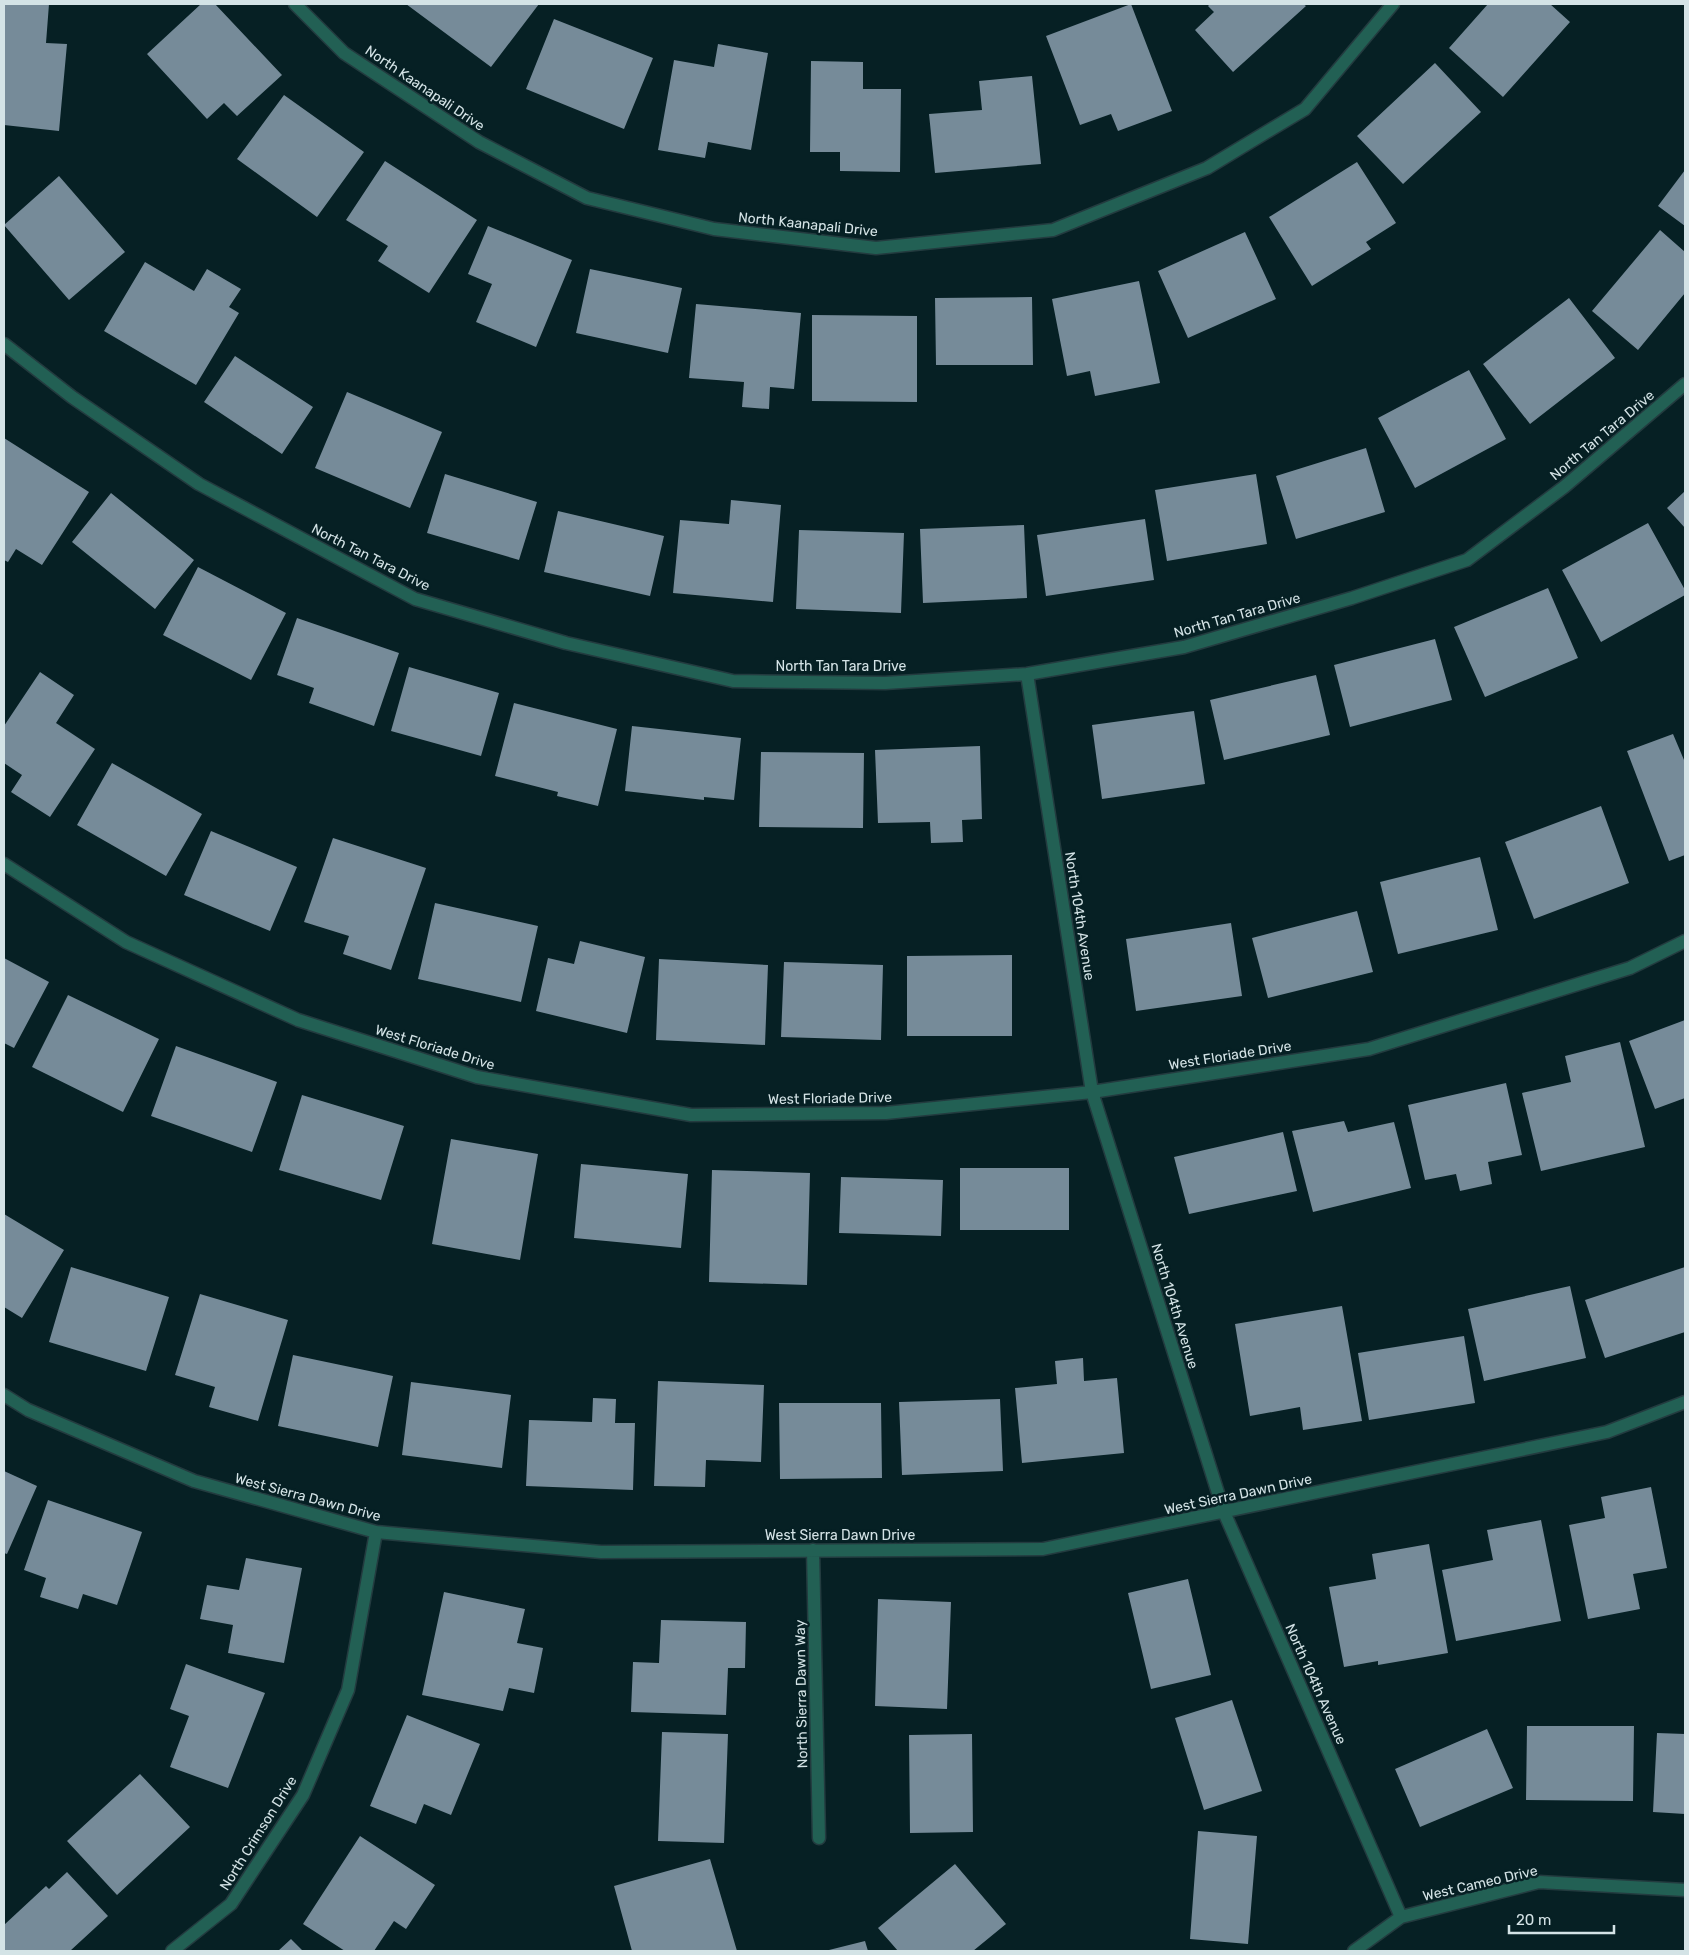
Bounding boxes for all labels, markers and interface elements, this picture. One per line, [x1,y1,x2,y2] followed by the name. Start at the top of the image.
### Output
[362,42,488,135] street label: North Kaanapali Drive
[737,209,879,240] street label: North Kaanapali Drive
[1547,387,1658,484] street label: North Tan Tara Drive
[309,520,433,595] street label: North Tan Tara Drive
[1172,589,1303,642] street label: North Tan Tara Drive
[776,658,907,675] street label: North Tan Tara Drive
[1061,850,1098,982] street label: North 104th Avenue
[373,1021,497,1074] street label: West Floriade Drive
[1167,1037,1293,1074] street label: West Floriade Drive
[768,1089,892,1108] street label: West Floriade Drive
[1147,1241,1202,1371] street label: North 104th Avenue
[233,1470,383,1525] street label: West Sierra Dawn Drive
[1163,1470,1314,1518] street label: West Sierra Dawn Drive
[765,1527,915,1544] street label: West Sierra Dawn Drive
[792,1619,811,1768] street label: North Sierra Dawn Way
[1281,1621,1350,1747] street label: North 104th Avenue
[216,1773,301,1894] street label: North Crimson Drive
[1421,1862,1539,1905] street label: West Cameo Drive
[1509,1902,1614,1934] scale bar
[1516,1911,1551,1929] text: 20 m

